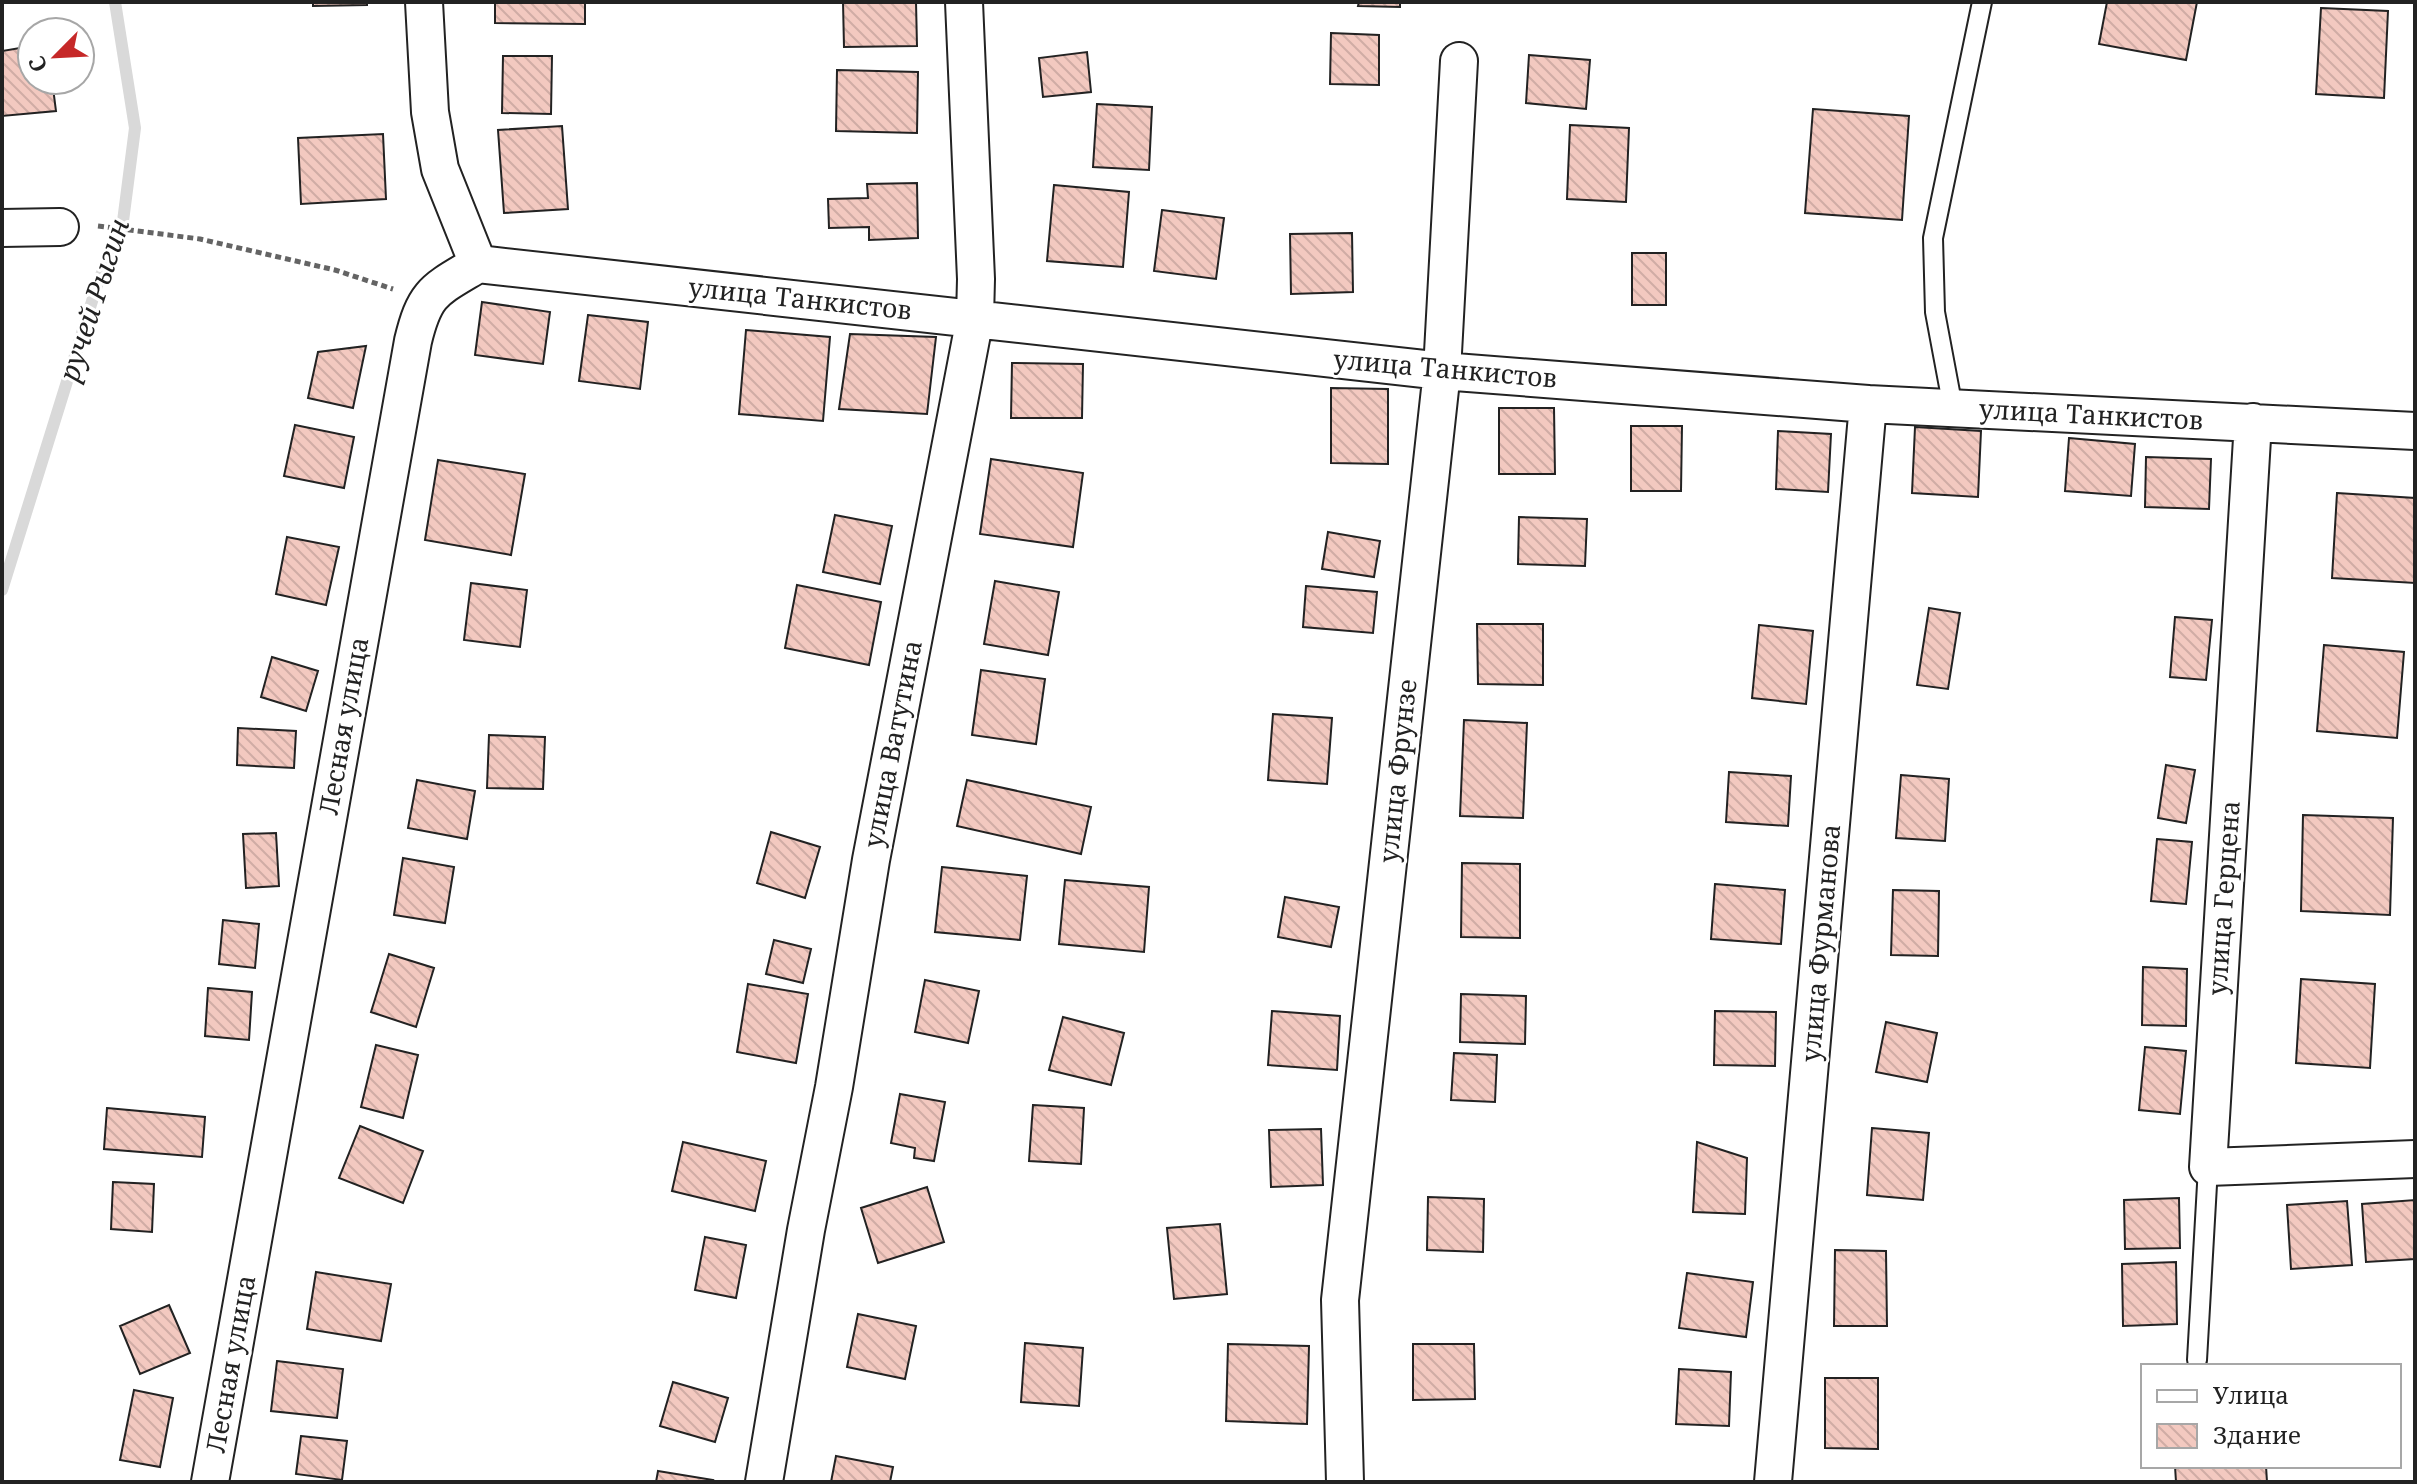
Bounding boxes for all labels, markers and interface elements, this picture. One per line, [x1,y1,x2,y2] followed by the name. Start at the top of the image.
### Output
[16,16,96,96] north arrow
[20,52,53,77] text: С
[49,213,137,387] water label: ручей Рыгин
[687,268,914,328] street label: улица Танкистов
[1332,340,1558,396] street label: улица Танкистов
[1978,390,2204,438] street label: улица Танкистов
[310,634,376,818] street label: Лесная улица
[854,637,930,851] street label: улица Ватутина
[1369,677,1425,864] street label: улица Фрунзе
[2198,799,2248,997] street label: улица Герцена
[1792,822,1848,1063] street label: улица Фурманова
[197,1272,263,1456] street label: Лесная улица
[2141,1364,2401,1468] legend
[2213,1378,2289,1411] text: Улица
[2213,1418,2301,1451] text: Здание

